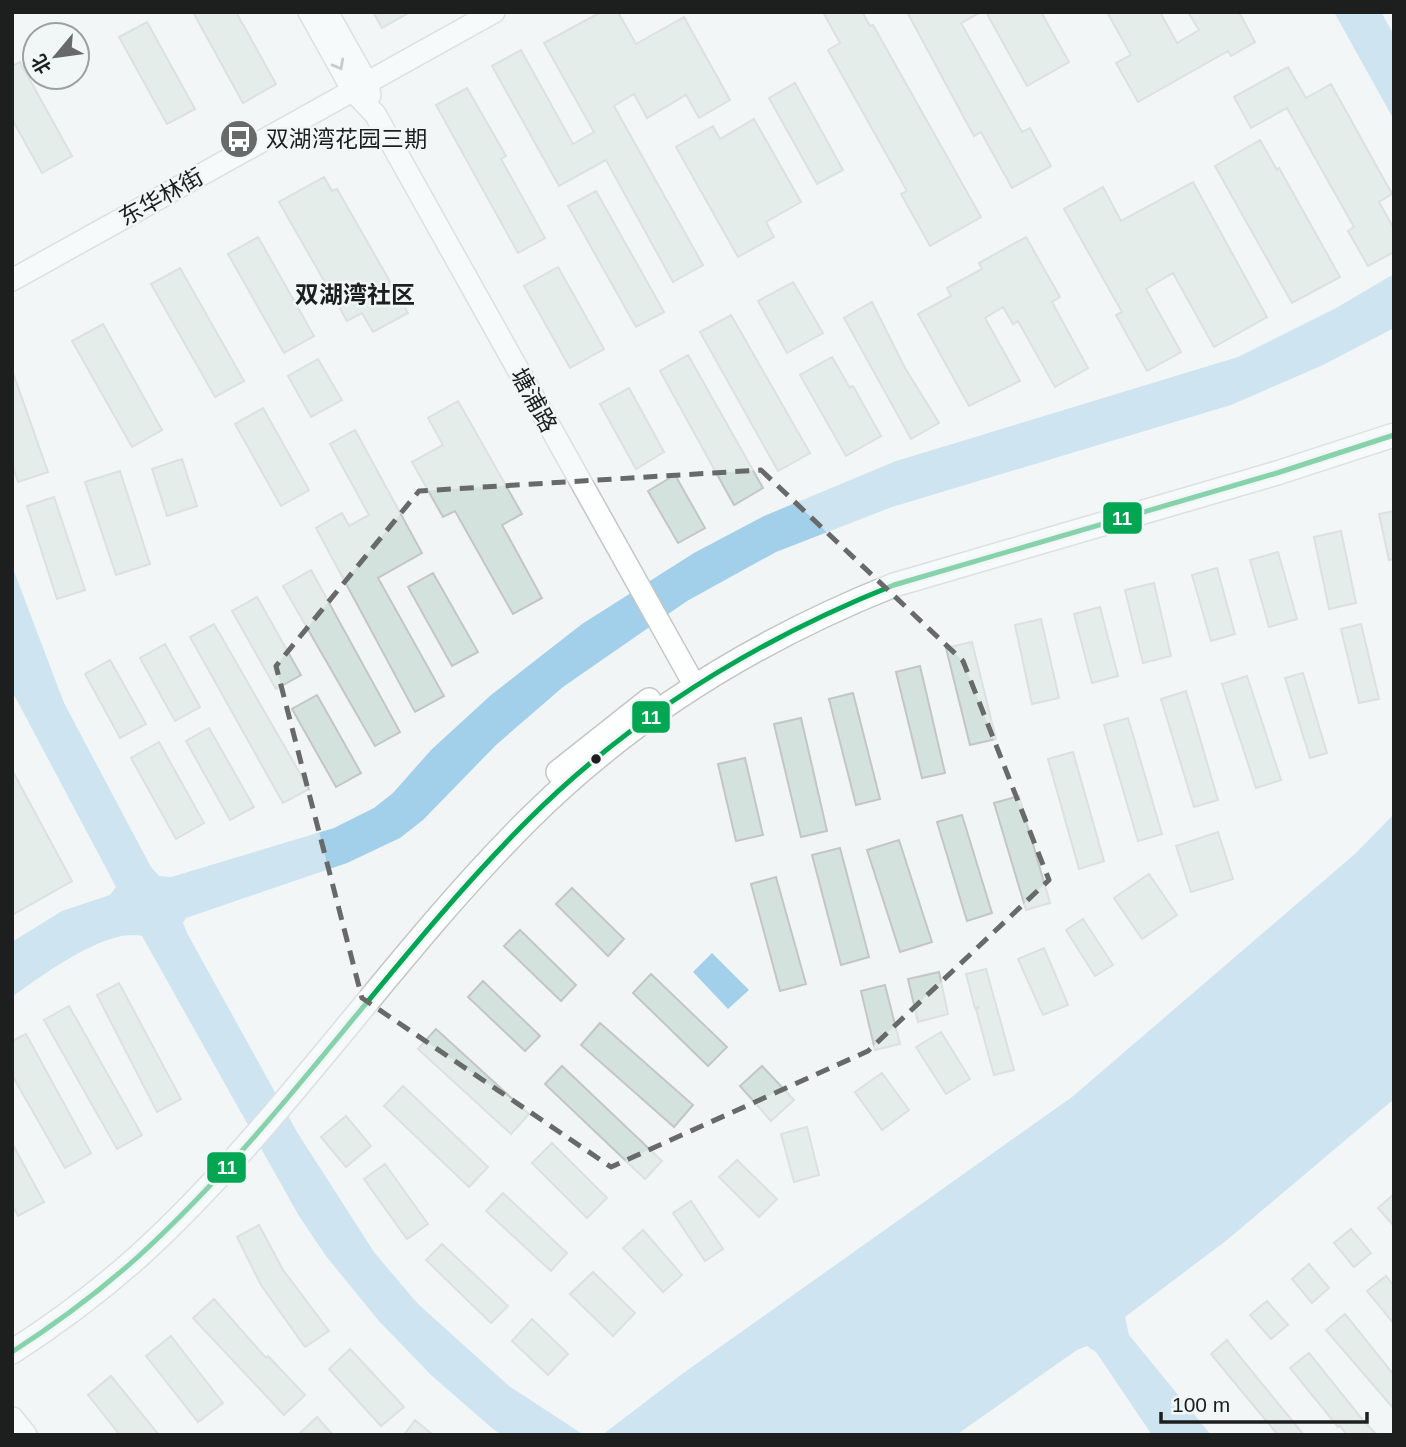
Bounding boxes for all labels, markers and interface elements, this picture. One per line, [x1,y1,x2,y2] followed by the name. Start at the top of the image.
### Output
[21,21,91,91] north arrow
[28,51,55,77] text: 北
[331,58,344,71] one-way arrow
[218,118,260,160] bus stop icon: 双湖湾花园三期
[266,126,427,152] place label: 双湖湾花园三期
[114,163,208,231] street label: 东华林街
[295,281,415,308] district label: 双湖湾社区
[506,364,562,436] street label: 塘浦路
[1102,501,1143,535] line badge: 11
[1112,508,1132,529] text: 11
[631,700,671,734] line badge: 11
[641,707,661,728] text: 11
[589,752,603,766] unlabelled marker
[206,1151,247,1184] line badge: 11
[217,1157,237,1178] text: 11
[1161,1380,1368,1424] scale bar
[1172,1393,1230,1416] text: 100 m

